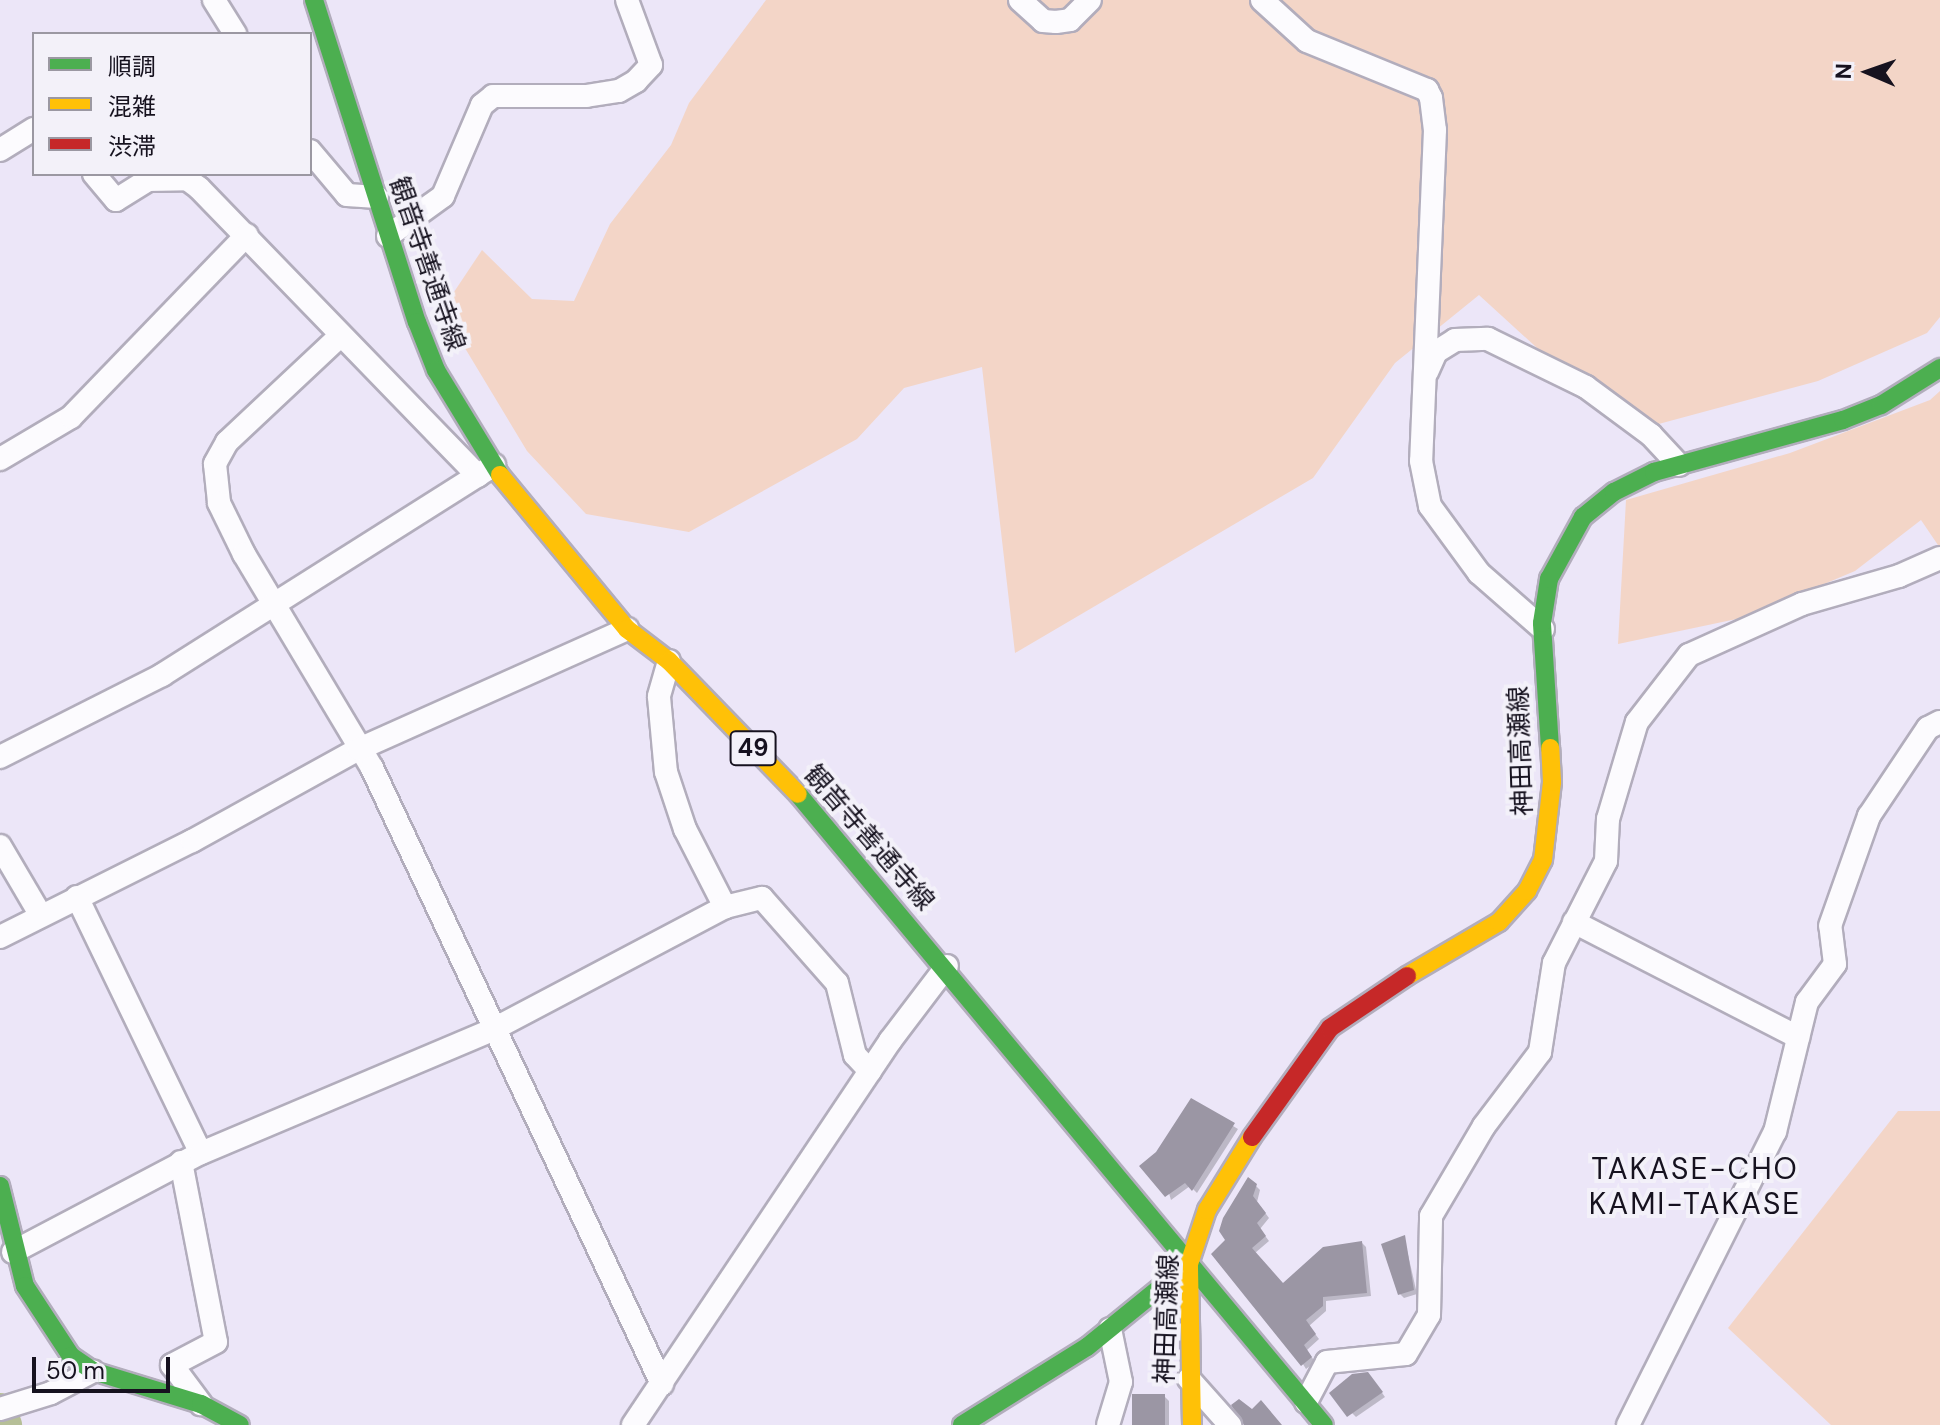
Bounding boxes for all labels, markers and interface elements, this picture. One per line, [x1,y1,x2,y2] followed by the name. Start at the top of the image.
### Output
[32,32,312,176] legend
[1828,32,1908,112] north arrow
[108,51,156,82] text: 順調
[1829,63,1858,80] text: N
[108,91,156,122] text: 混雑
[108,131,156,162] text: 渋滞
[383,173,471,355] street label: 観音寺善通寺線
[1503,685,1539,817] street label: 神田高瀬線
[729,728,777,768] road number: 49
[798,759,940,917] street label: 観音寺善通寺線
[1589,1151,1801,1222] district label: TAKASE-CHO KAMI-TAKASE
[1149,1253,1185,1385] street label: 神田高瀬線
[36,1341,174,1391] scale bar
[46,1355,105,1386] text: 50 m

